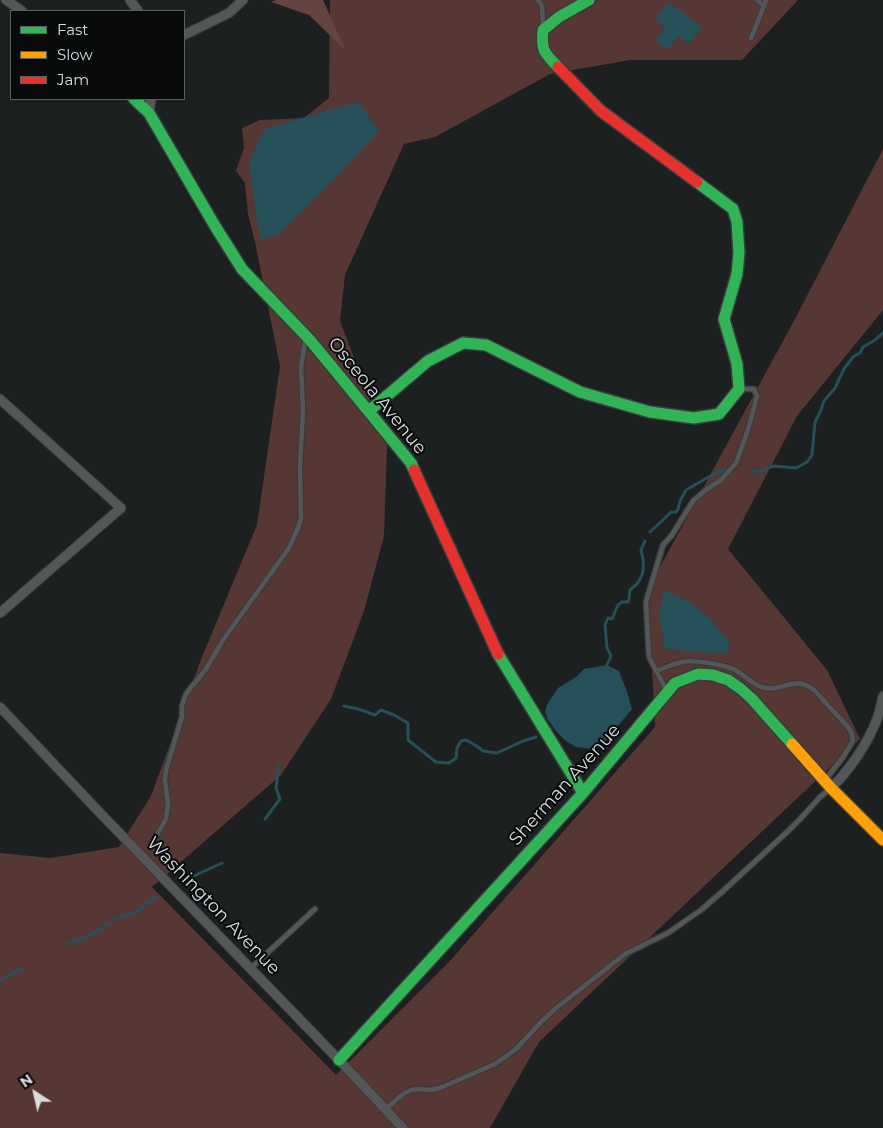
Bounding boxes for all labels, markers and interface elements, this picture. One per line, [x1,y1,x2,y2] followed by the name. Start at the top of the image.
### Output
[10,10,185,100] legend
[57,20,88,39] text: Fast
[57,45,93,64] text: Slow
[57,70,89,89] text: Jam
[323,333,431,459] street label: Osceola Avenue
[505,720,625,850] street label: Sherman Avenue
[142,833,284,979] street label: Washington Avenue
[10,1068,60,1118] north arrow
[17,1070,36,1091] text: N

